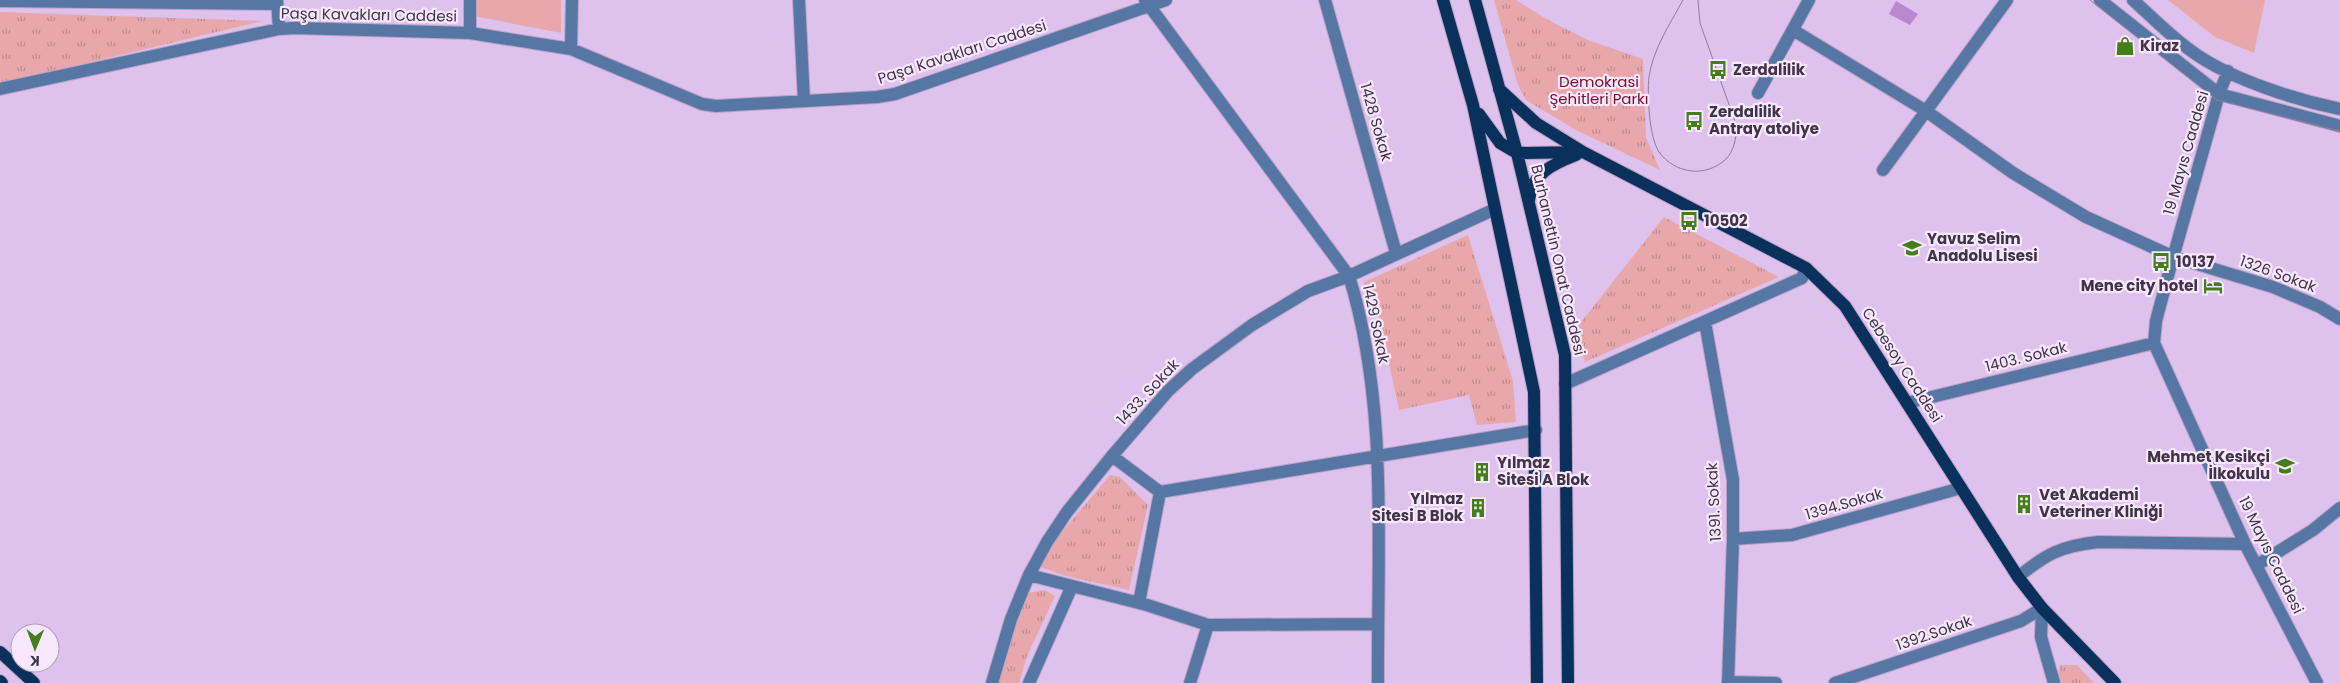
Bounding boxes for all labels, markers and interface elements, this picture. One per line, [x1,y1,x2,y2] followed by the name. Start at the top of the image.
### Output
[281,2,457,27] street label: Paşa Kavakları Caddesi
[875,14,1049,89] street label: Paşa Kavakları Caddesi
[2114,35,2136,57] shop icon: Kiraz
[2140,35,2179,56] place label: Kiraz
[1707,59,1729,81] bus stop icon: Zerdalilik
[1733,59,1806,80] place label: Zerdalilik
[1550,71,1648,109] park label: Demokrasi Şehitleri Parkı
[1355,80,1398,164] street label: 1428 Sokak
[2158,88,2213,217] street label: 19 Mayıs Caddesi
[1709,101,1819,139] place label: Zerdalilik Antray atoliye
[1683,110,1705,132] bus stop icon: Zerdalilik Antray atoliye
[1526,162,1591,357] street label: Burhanettin Onat Caddesi
[1678,210,1700,232] bus stop icon: 10502
[1704,210,1748,231] place label: 10502
[1927,228,2038,266] place label: Yavuz Selim Anadolu Lisesi
[1901,237,1923,259] school or university icon: Yavuz Selim Anadolu Lisesi
[2237,250,2320,297] street label: 1326 Sokak
[2150,251,2172,273] bus stop icon: 10137
[2176,251,2214,272] place label: 10137
[2081,275,2198,296] place label: Mene city hotel
[2202,275,2224,297] hotel icon: Mene city hotel
[1358,282,1395,366] street label: 1429 Sokak
[1857,303,1947,426] street label: Cebesoy Caddesi
[1983,336,2069,377] street label: 1403. Sokak
[1112,354,1184,429] street label: 1433. Sokak
[2147,446,2270,484] place label: Mehmet Kesikçi İlkokulu
[1497,452,1590,490] place label: Yılmaz Sitesi A Blok
[2274,455,2296,477] school or university icon: Mehmet Kesikçi İlkokulu
[1471,461,1493,483] building icon: Yılmaz Sitesi A Blok
[1701,462,1726,542] street label: 1391. Sokak
[1803,482,1885,525] street label: 1394.Sokak
[2039,484,2163,522] place label: Vet Akademi Veteriner Kliniği
[1372,488,1464,526] place label: Yılmaz Sitesi B Blok
[2013,493,2035,515] building icon: Vet Akademi Veteriner Kliniği
[2234,493,2309,617] street label: 19 Mayıs Caddesi
[1467,497,1489,519] building icon: Yılmaz Sitesi B Blok
[1893,610,1975,655] street label: 1392.Sokak
[10,623,60,673] north arrow
[29,651,40,671] text: K

